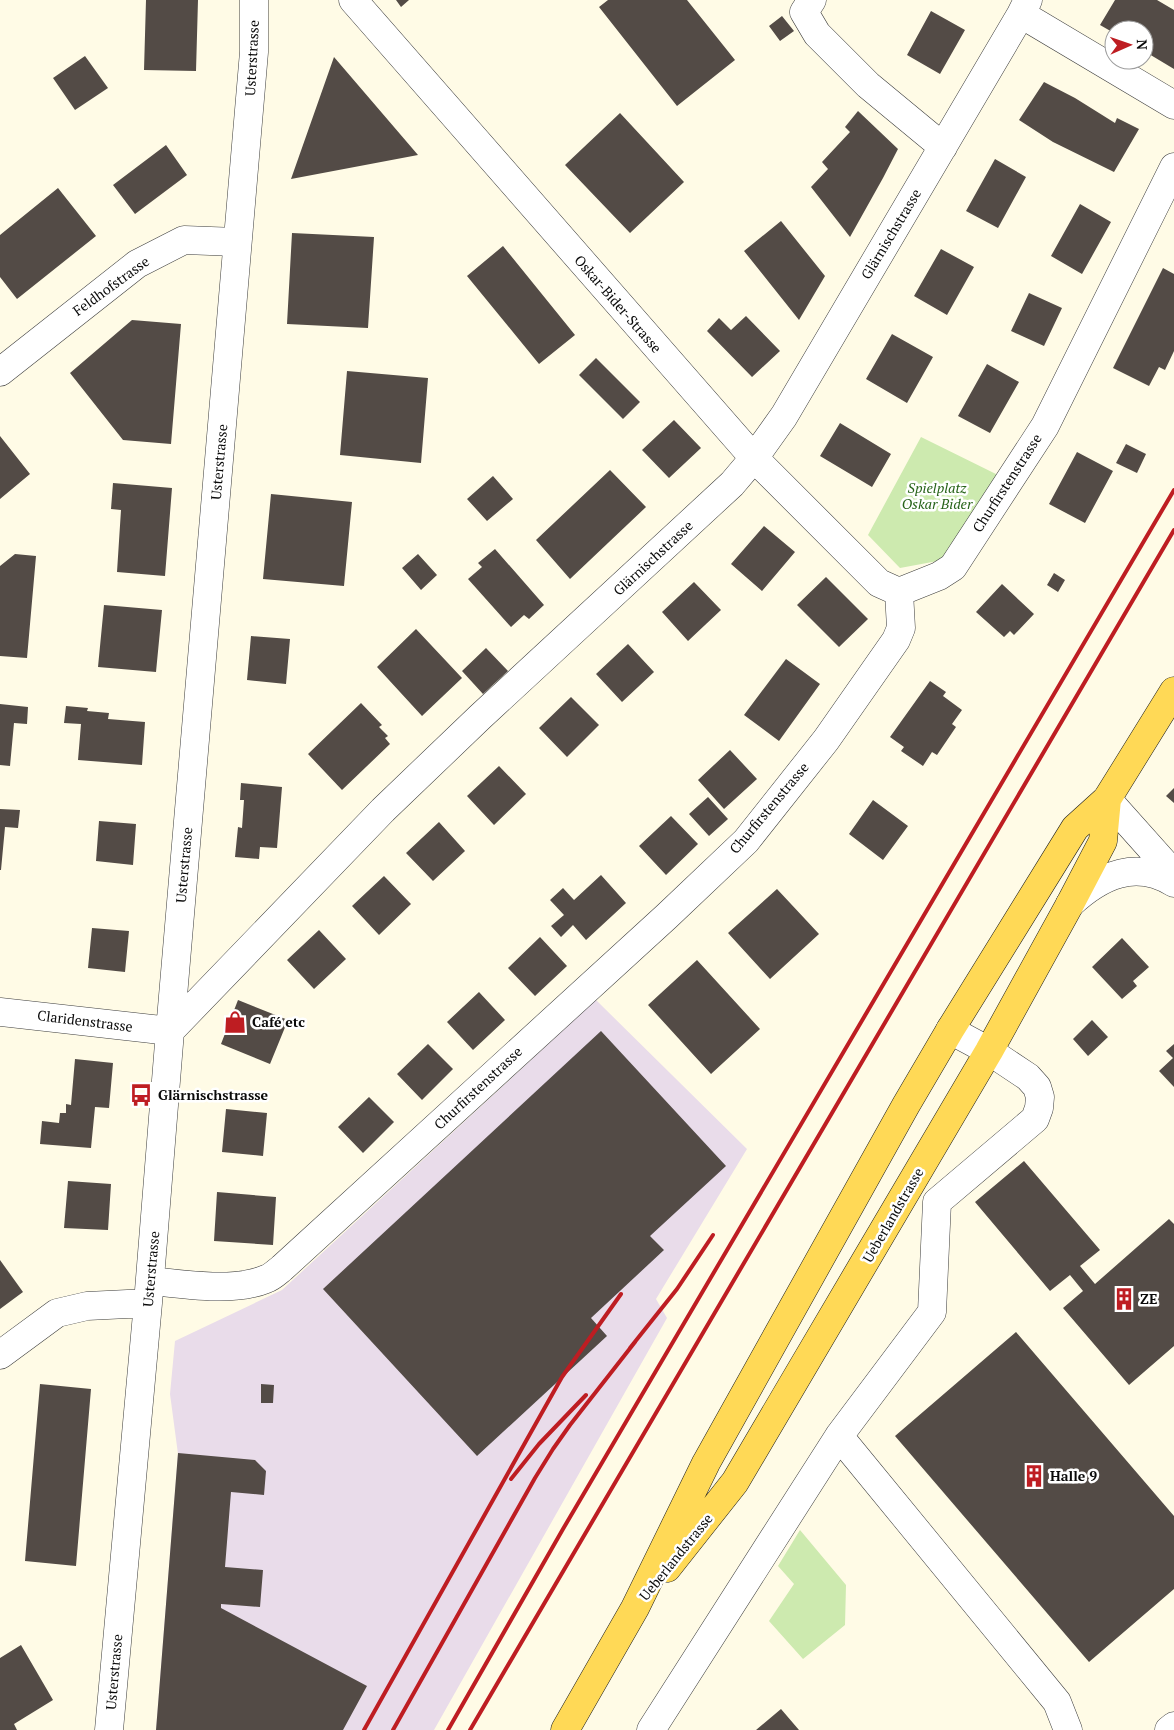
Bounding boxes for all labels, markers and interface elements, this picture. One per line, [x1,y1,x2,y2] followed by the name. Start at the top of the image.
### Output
[240,20,263,96] street label: Usterstrasse
[1104,20,1154,70] north arrow
[1133,39,1152,51] text: N
[856,185,925,283] street label: Glärnischstrasse
[69,251,153,320] street label: Feldhofstrasse
[570,251,666,357] street label: Oskar-Bider-Strasse
[206,423,231,501] street label: Usterstrasse
[968,430,1046,536] street label: Churfirstenstrasse
[902,478,973,513] park label: Spielplatz Oskar Bider
[609,516,697,600] street label: Glärnischstrasse
[725,758,813,857] street label: Churfirstenstrasse
[171,826,196,904] street label: Usterstrasse
[36,1005,134,1036] street label: Claridenstrasse
[222,1009,248,1035] shop icon: Café etc
[252,1012,305,1031] place label: Café etc
[430,1042,526,1133] street label: Churfirstenstrasse
[128,1082,154,1108] bus stop icon: Glärnischstrasse
[158,1085,269,1104] place label: Glärnischstrasse
[858,1164,927,1266] street label: Ueberlandstrasse
[138,1230,163,1308] street label: Usterstrasse
[1111,1286,1137,1312] building icon: ZE
[1140,1289,1157,1308] place label: ZE
[1021,1463,1047,1489] building icon: Halle 9
[1050,1466,1097,1485] place label: Halle 9
[635,1509,717,1604] street label: Ueberlandstrasse
[101,1633,126,1711] street label: Usterstrasse

